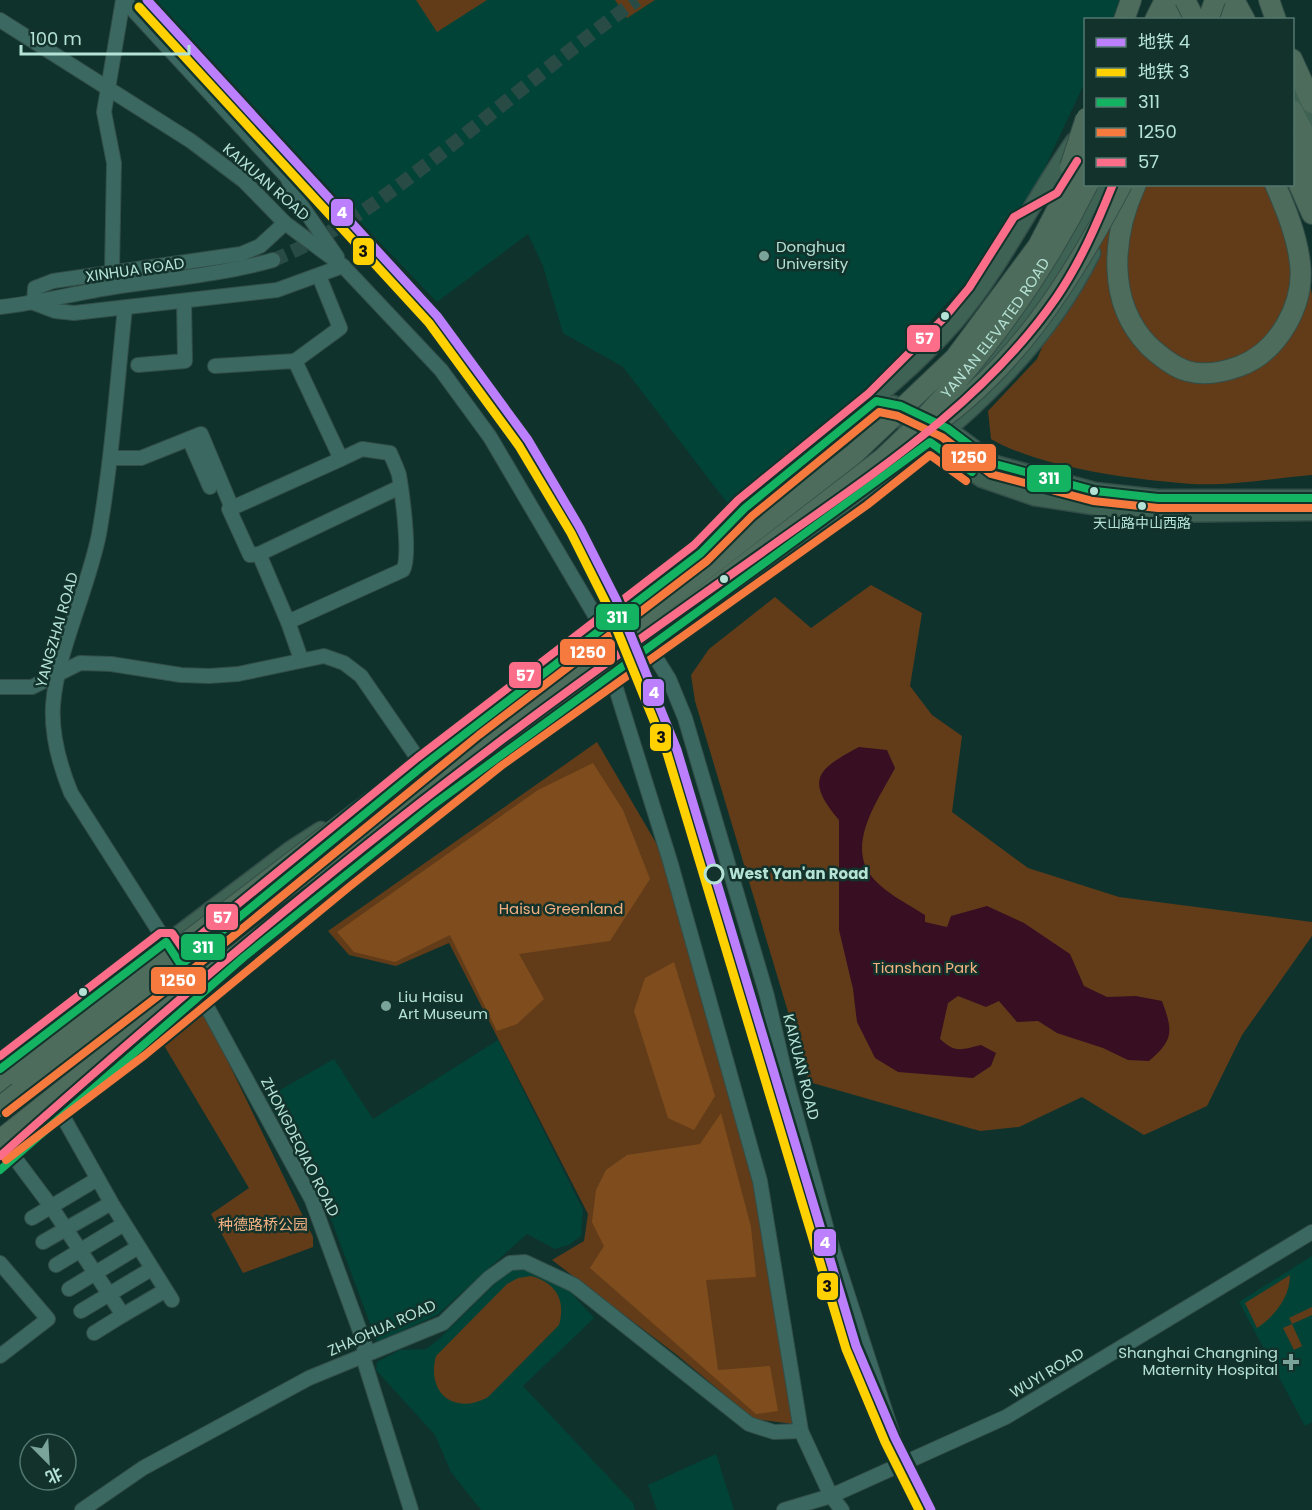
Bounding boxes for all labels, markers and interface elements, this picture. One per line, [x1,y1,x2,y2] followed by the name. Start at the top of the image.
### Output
[21,18,189,56] scale bar
[1084,18,1294,186] legend
[30,26,82,51] text: 100 m
[1138,29,1190,54] text: 地铁 4
[1138,59,1189,84] text: 地铁 3
[1138,89,1160,114] text: 311
[1138,119,1177,144] text: 1250
[218,138,314,225] street label: KAIXUAN ROAD
[1138,149,1159,174] text: 57
[330,198,354,227] line badge: 4
[337,201,348,224] text: 4
[776,236,849,274] place label: Donghua University
[352,237,375,266] line badge: 3
[358,240,368,263] text: 3
[757,249,771,263] marker: Donghua University
[84,252,186,287] street label: XINHUA ROAD
[936,254,1054,403] street label: YAN'AN ELEVATED ROAD
[939,310,951,322] unlabelled marker
[906,324,941,353] line badge: 57
[915,327,934,350] text: 57
[941,443,997,472] line badge: 1250
[951,446,987,469] text: 1250
[1026,464,1072,493] line badge: 311
[1038,467,1060,490] text: 311
[1088,485,1100,497] unlabelled marker
[1136,500,1148,512] marker: 天山路中山西路
[1093,513,1191,533] place label: 天山路中山西路
[30,570,83,690] street label: YANGZHAI ROAD
[718,573,730,585] unlabelled marker
[595,603,640,631] line badge: 311
[606,606,628,629] text: 311
[559,638,616,666] line badge: 1250
[570,641,606,664] text: 1250
[508,661,542,689] line badge: 57
[516,664,535,687] text: 57
[642,678,665,707] line badge: 4
[649,681,660,704] text: 4
[649,723,672,752] line badge: 3
[656,726,666,749] text: 3
[729,863,869,884] place label: West Yan'an Road
[704,864,724,884] marker: West Yan'an Road
[499,898,623,919] park label: Haisu Greenland
[205,903,239,931] line badge: 57
[213,906,232,929] text: 57
[180,933,226,961] line badge: 311
[192,936,214,959] text: 311
[873,957,978,978] park label: Tianshan Park
[150,966,207,995] line badge: 1250
[160,969,196,992] text: 1250
[77,986,89,998] unlabelled marker
[398,986,488,1024] place label: Liu Haisu Art Museum
[379,999,393,1013] marker: Liu Haisu Art Museum
[778,1012,825,1122] street label: KAIXUAN ROAD
[256,1073,345,1220] street label: ZHONGDEQIAO ROAD
[218,1214,308,1235] park label: 种德路桥公园
[813,1228,837,1257] line badge: 4
[820,1231,831,1254] text: 4
[816,1272,839,1301] line badge: 3
[822,1275,832,1298] text: 3
[324,1294,439,1361] street label: ZHAOHUA ROAD
[1006,1342,1088,1403] street label: WUYI ROAD
[1118,1342,1278,1380] place label: Shanghai Changning Maternity Hospital
[1282,1353,1300,1371] marker: Shanghai Changning Maternity Hospital
[18,1432,78,1492] north arrow
[42,1461,66,1489] text: 北

